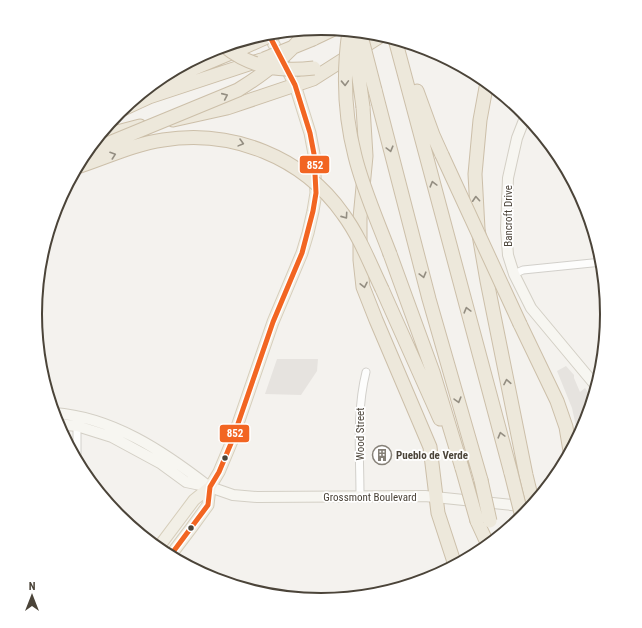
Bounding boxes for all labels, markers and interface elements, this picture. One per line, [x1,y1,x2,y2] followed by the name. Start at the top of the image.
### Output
[341,81,349,87] one-way arrow
[221,93,228,101] one-way arrow
[237,139,244,147] one-way arrow
[385,145,394,152] one-way arrow
[110,151,117,159] one-way arrow
[299,155,330,174] line badge: 852
[307,159,324,172] text: 852
[429,181,438,188] one-way arrow
[502,185,515,247] street label: Bancroft Drive
[472,196,481,202] one-way arrow
[340,212,347,219] one-way arrow
[418,272,426,278] one-way arrow
[359,282,367,288] one-way arrow
[463,306,472,313] one-way arrow
[503,379,512,385] one-way arrow
[453,396,462,403] one-way arrow
[354,407,367,461] street label: Wood Street
[219,424,250,443] line badge: 852
[227,427,244,440] text: 852
[497,432,505,438] one-way arrow
[371,444,393,466] building icon: Pueblo de Verde
[396,449,468,462] place label: Pueblo de Verde
[220,453,230,463] unlabelled marker
[323,491,417,504] street label: Grossmont Boulevard
[186,523,196,533] unlabelled marker
[12,576,52,616] north arrow
[29,580,36,593] text: N

